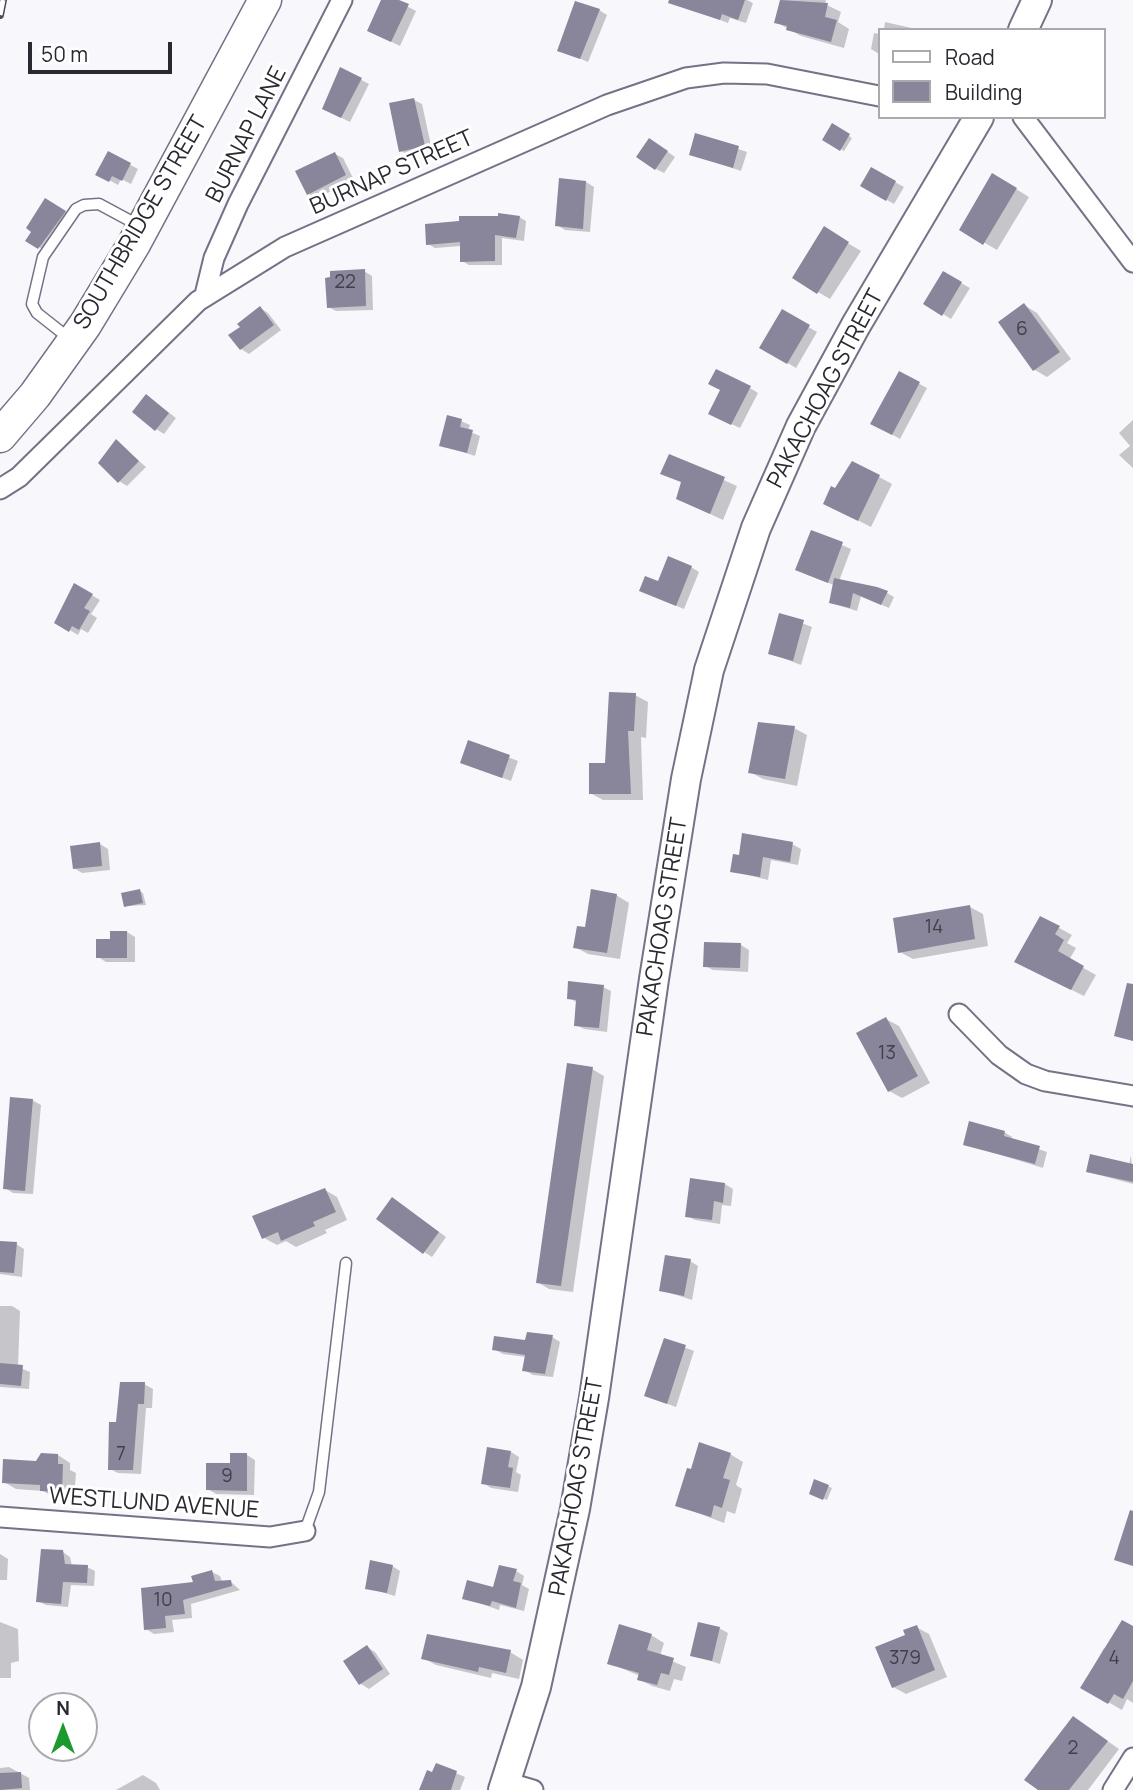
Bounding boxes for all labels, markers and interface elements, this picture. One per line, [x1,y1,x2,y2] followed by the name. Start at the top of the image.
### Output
[32,28,175,72] scale bar
[878,28,1105,119] legend
[41,40,88,68] text: 50 m
[945,43,995,71] text: Road
[201,62,293,208] street label: BURNAP LANE
[945,78,1022,106] text: Building
[69,111,213,335] street label: SOUTHBRIDGE STREET
[306,125,478,221] street label: BURNAP STREET
[334,272,356,294] house number: 22
[762,285,890,493] street label: PAKACHOAG STREET
[1016,319,1028,341] house number: 6
[632,816,694,1038] street label: PAKACHOAG STREET
[925,917,943,939] house number: 14
[878,1043,896,1065] house number: 13
[544,1376,610,1598] street label: PAKACHOAG STREET
[116,1444,126,1466] house number: 7
[221,1466,233,1488] house number: 9
[48,1483,260,1525] street label: WESTLUND AVENUE
[154,1590,172,1612] house number: 10
[889,1648,921,1670] house number: 379
[1108,1648,1120,1670] house number: 4
[28,1692,98,1762] north arrow
[56,1695,70,1721] text: N
[1068,1738,1078,1760] house number: 2

